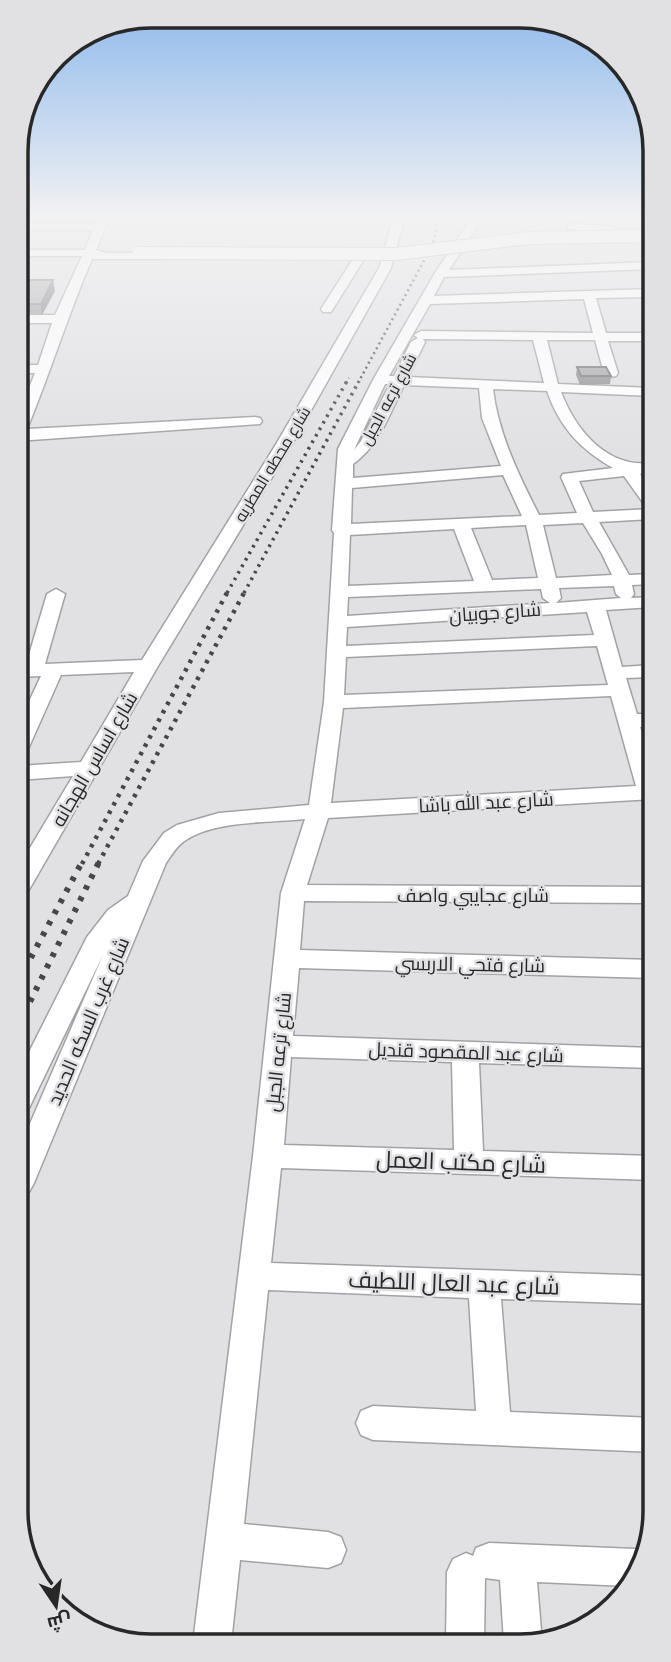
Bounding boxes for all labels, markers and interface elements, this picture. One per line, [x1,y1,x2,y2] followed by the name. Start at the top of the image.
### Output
[357,351,422,449] street label: شارع ترعه الجبل
[231,404,316,526] street label: شارع محطه المطريه
[448,599,542,629] street label: شارع جوبيان
[47,688,144,832] street label: شارع اساس الهجانه
[418,786,554,820] street label: شارع عبد الله باشا
[397,885,549,910] street label: شارع عجايبي واصف
[44,934,136,1109] street label: شارع غرب السكه الحديد
[395,953,545,980] street label: شارع فتحي الاربسي
[262,991,298,1113] street label: شارع ترعه الجبل
[368,1039,564,1069] street label: شارع عبد المقصود قنديل
[375,1147,546,1181] street label: شارع مكتب العمل
[348,1267,560,1303] street label: شارع عبد العال اللطيف
[21,1571,91,1641] north arrow
[45,1608,74,1635] text: ش

